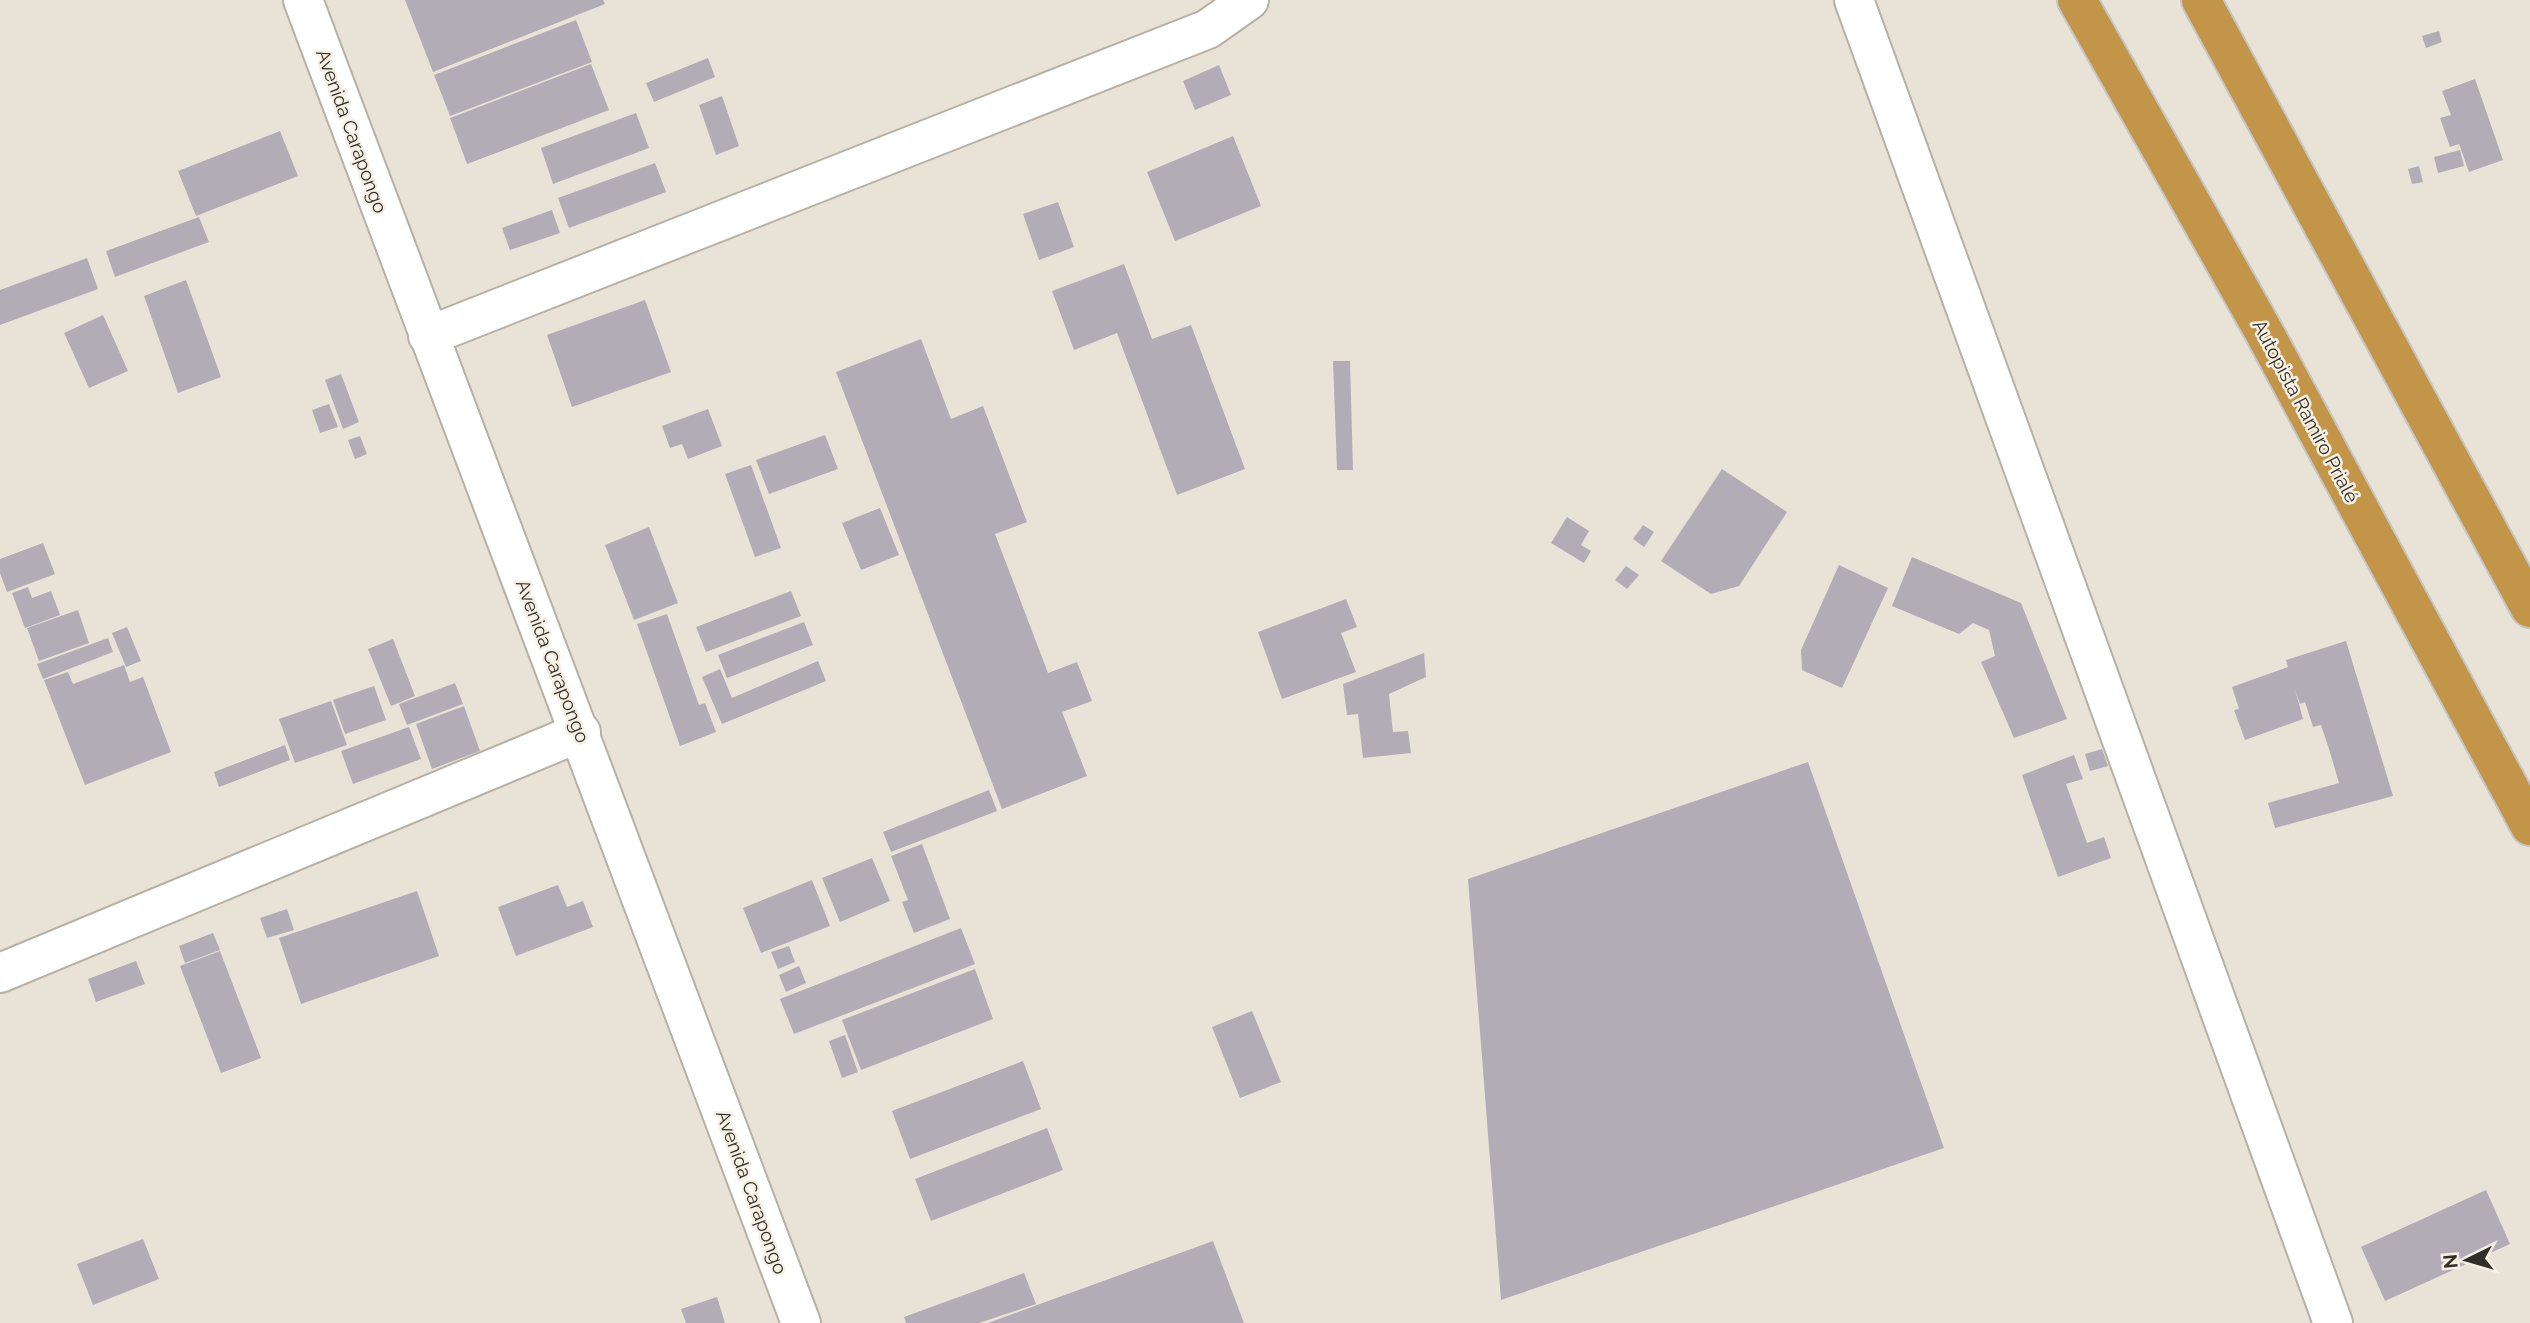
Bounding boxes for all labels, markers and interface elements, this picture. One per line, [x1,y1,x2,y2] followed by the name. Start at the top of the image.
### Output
[312,46,392,216] street label: Avenida Carapongo
[2248,316,2364,506] street label: Autopista Ramiro Prialé
[512,576,594,746] street label: Avenida Carapongo
[712,1107,792,1277] street label: Avenida Carapongo
[2432,1225,2502,1295] north arrow
[2438,1253,2462,1270] text: N

